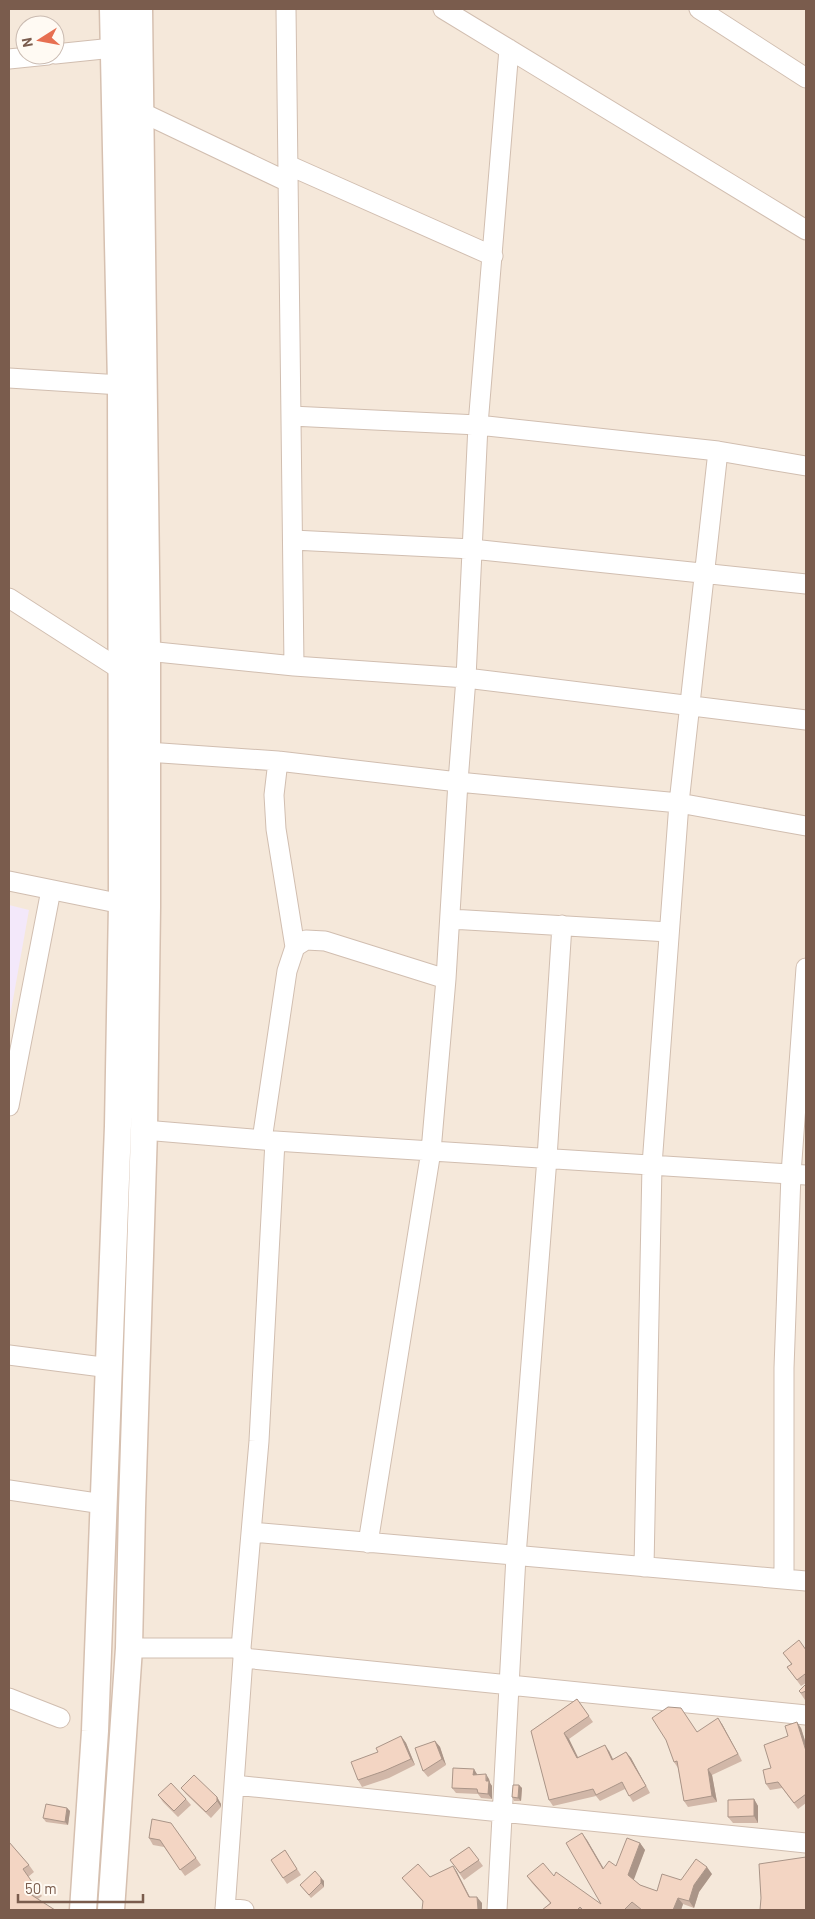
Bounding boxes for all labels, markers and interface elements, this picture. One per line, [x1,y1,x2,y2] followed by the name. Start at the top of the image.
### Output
[15,15,65,65] north arrow
[18,36,36,49] text: N
[18,1872,142,1904] scale bar
[25,1879,57,1897] text: 50 m

